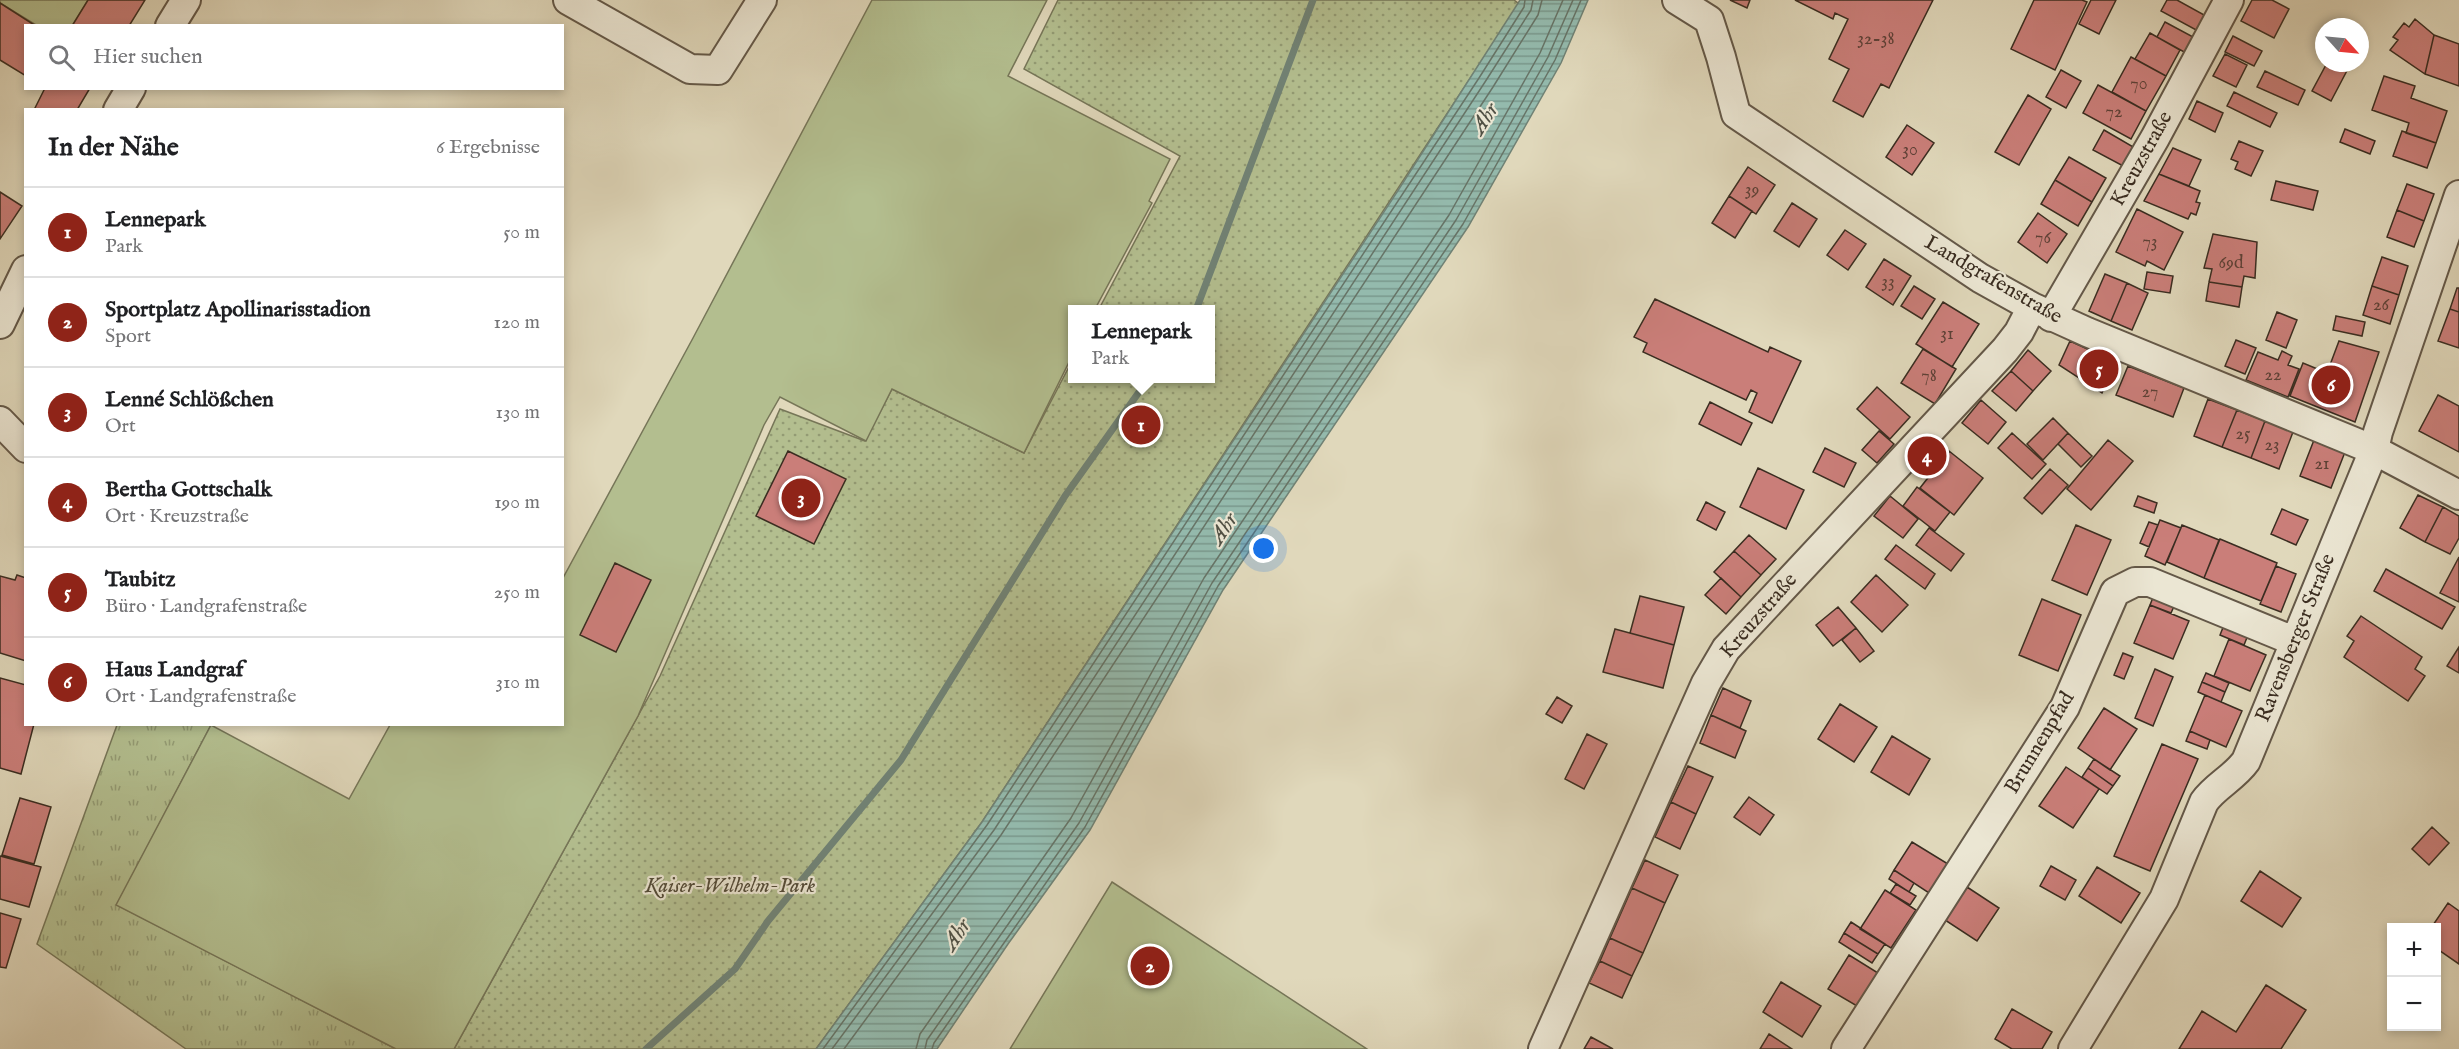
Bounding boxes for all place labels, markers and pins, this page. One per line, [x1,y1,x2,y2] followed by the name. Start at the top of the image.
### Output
[2080,346,2118,392] pin: 5
[2312,362,2350,408] pin: 6
[1122,402,1160,448] pin: 1
[1908,434,1946,478] pin: 4
[782,476,820,520] pin: 3
[1130,944,1170,988] pin: 2

